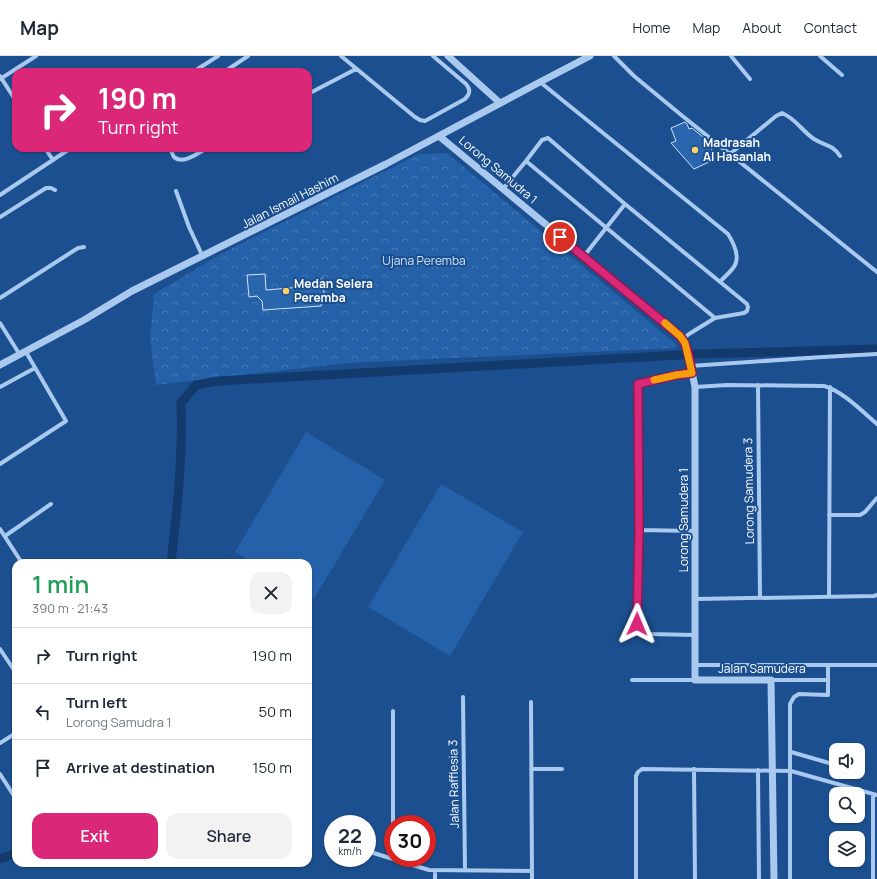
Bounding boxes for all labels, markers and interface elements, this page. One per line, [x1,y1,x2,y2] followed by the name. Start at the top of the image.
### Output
[20,15,59,41] text: Map
[633,18,670,37] text: Home
[692,18,720,37] text: Map
[742,18,782,37] text: About
[804,18,857,37] text: Contact
[98,79,177,117] text: 190 m
[32,84,84,136] icon: right
[98,115,179,139] text: Turn right
[456,132,541,207] street label: Lorong Samudra 1
[703,134,771,165] place label: Madrasah Al Hasaniah
[690,145,700,155] marker: Madrasah Al Hasaniah
[238,169,341,232] street label: Jalan Ismail Hashim
[543,220,577,254] pin
[549,226,571,248] icon: arrive
[382,252,466,269] park label: Ujana Peremba
[294,275,373,306] place label: Medan Selera Peremba
[281,286,291,296] marker: Medan Selera Peremba
[739,438,758,544] street label: Lorong Samudera 3
[675,468,692,572] street label: Lorong Samudera 1
[32,567,89,600] text: 1 min
[250,572,292,614] button: close
[32,599,108,617] text: 390 m · 21:43
[616,603,658,645] position arrow
[32,645,54,667] icon: right
[66,645,137,666] text: Turn right
[252,645,292,666] text: 190 m
[718,660,806,677] street label: Jalan Samudera
[66,692,128,713] text: Turn left
[32,701,54,723] icon: left
[258,701,292,722] text: 50 m
[66,713,172,731] text: Lorong Samudra 1
[444,740,463,828] street label: Jalan Rafflesia 3
[829,743,865,867] map controls
[829,743,865,779] button: sound
[32,757,54,779] icon: arrive
[66,757,215,778] text: Arrive at destination
[253,757,292,778] text: 150 m
[829,787,865,823] button: search
[32,813,158,859] button: Exit
[166,813,292,859] button: Share
[384,815,436,867] speed limit sign: 30
[338,822,362,849] text: 22
[829,831,865,867] button: layers
[338,844,362,858] text: km/h

